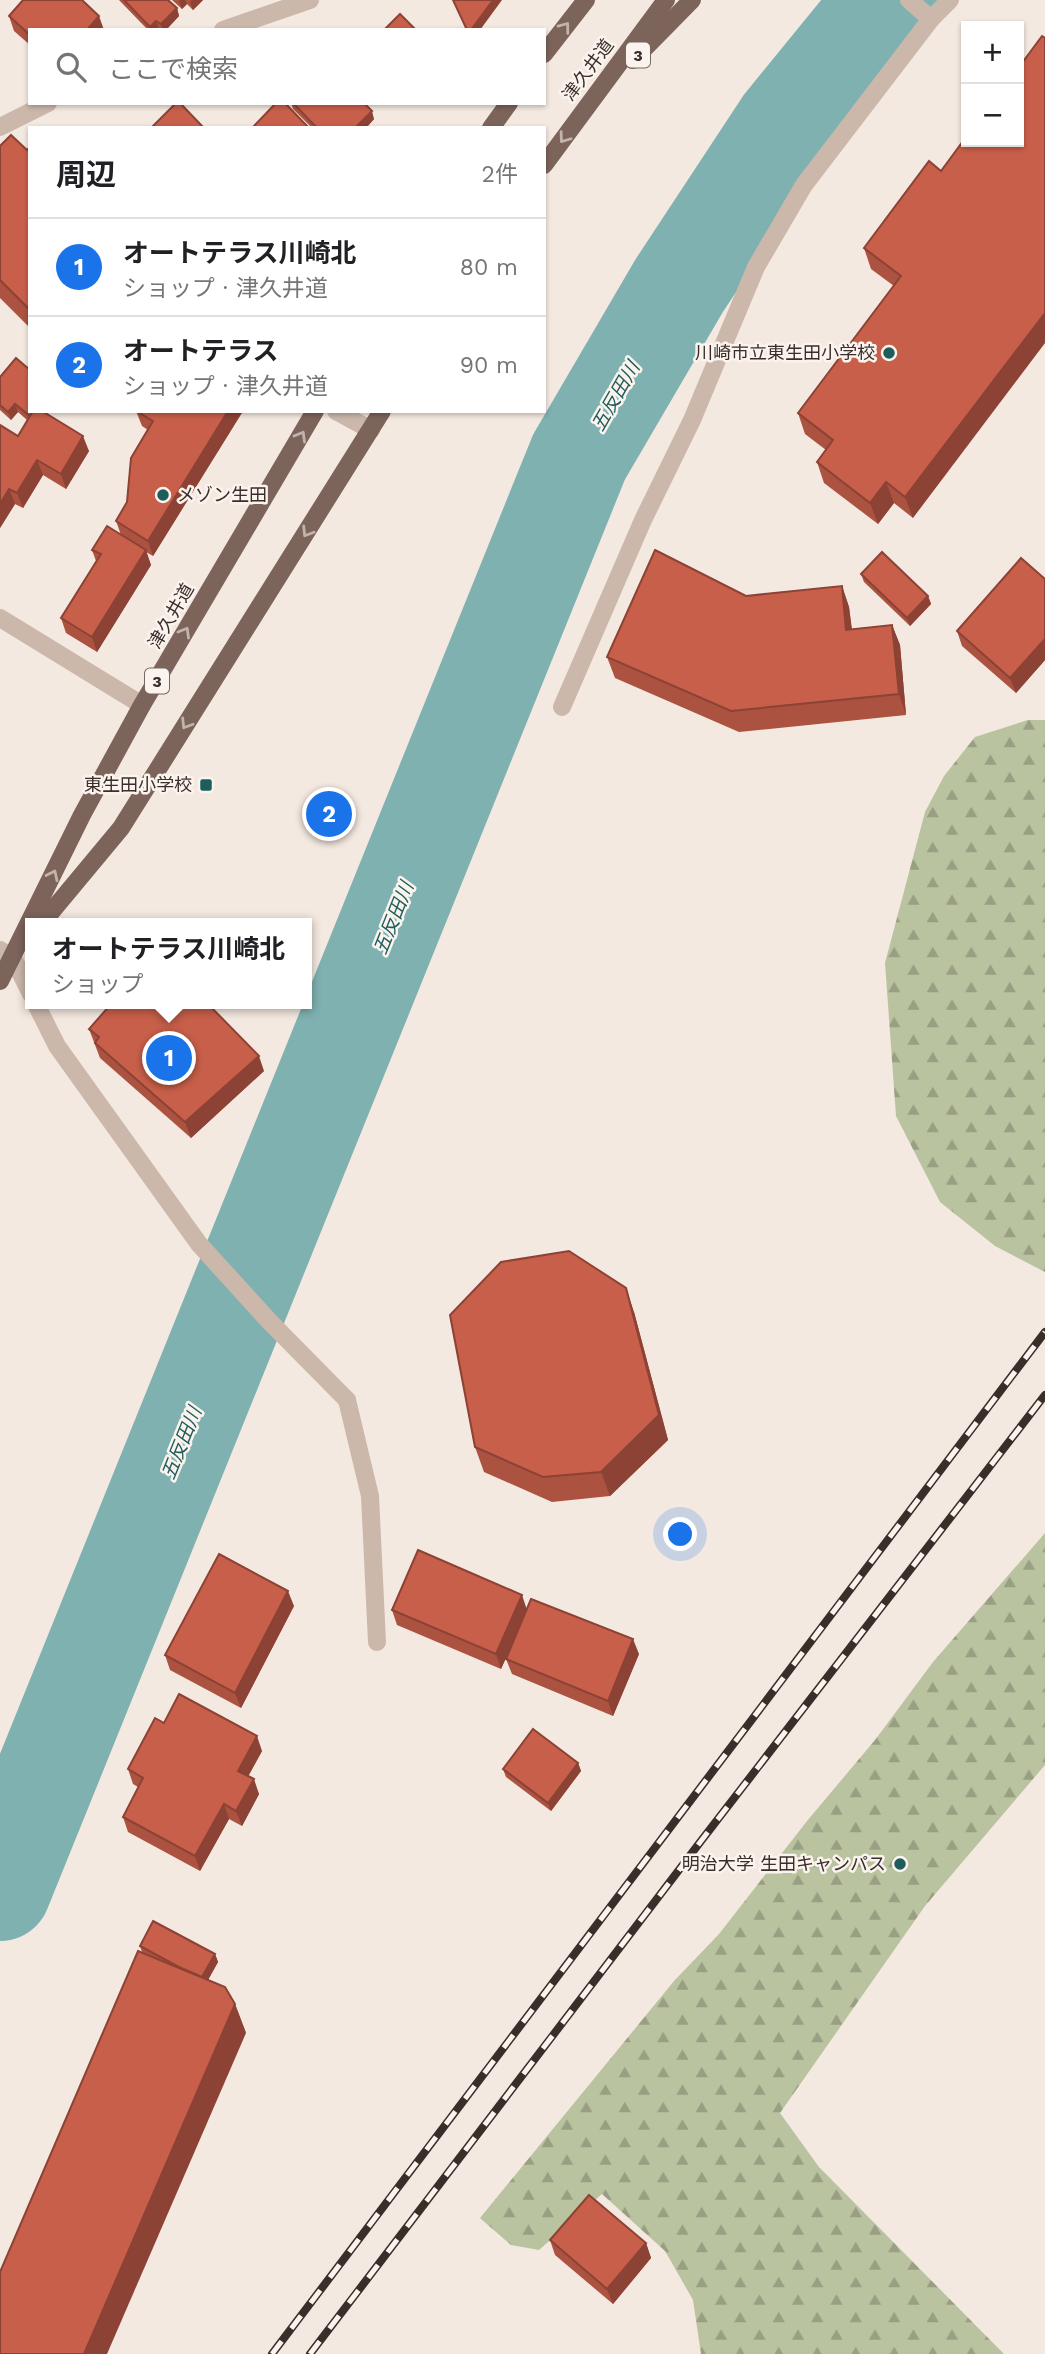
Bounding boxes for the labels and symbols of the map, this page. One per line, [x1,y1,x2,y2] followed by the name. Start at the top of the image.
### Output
[557,22,569,35] one-way arrow
[558,35,618,105] street label: 津久井道
[626,42,650,68] road number: 3
[560,130,572,143] one-way arrow
[695,342,875,363] place label: 川崎市立東生田小学校
[881,345,897,361] marker: 川崎市立東生田小学校
[586,356,645,435] water label: 五反田川
[292,431,305,444] one-way arrow
[177,484,267,505] place label: メゾン生田
[155,487,171,503] marker: メゾン生田
[303,524,316,537] one-way arrow
[143,579,198,652] street label: 津久井道
[177,627,190,640] one-way arrow
[145,668,169,694] road number: 3
[182,717,195,730] one-way arrow
[84,774,192,795] place label: 東生田小学校
[198,777,214,793] marker: 東生田小学校
[306,788,352,840] pin: 2
[45,870,59,882] one-way arrow
[369,877,419,958] water label: 五反田川
[146,1032,192,1084] pin: 1
[157,1402,207,1483] water label: 五反田川
[663,1517,697,1551] your location
[682,1853,886,1874] place label: 明治大学 生田キャンパス
[892,1856,908,1872] marker: 明治大学 生田キャンパス

